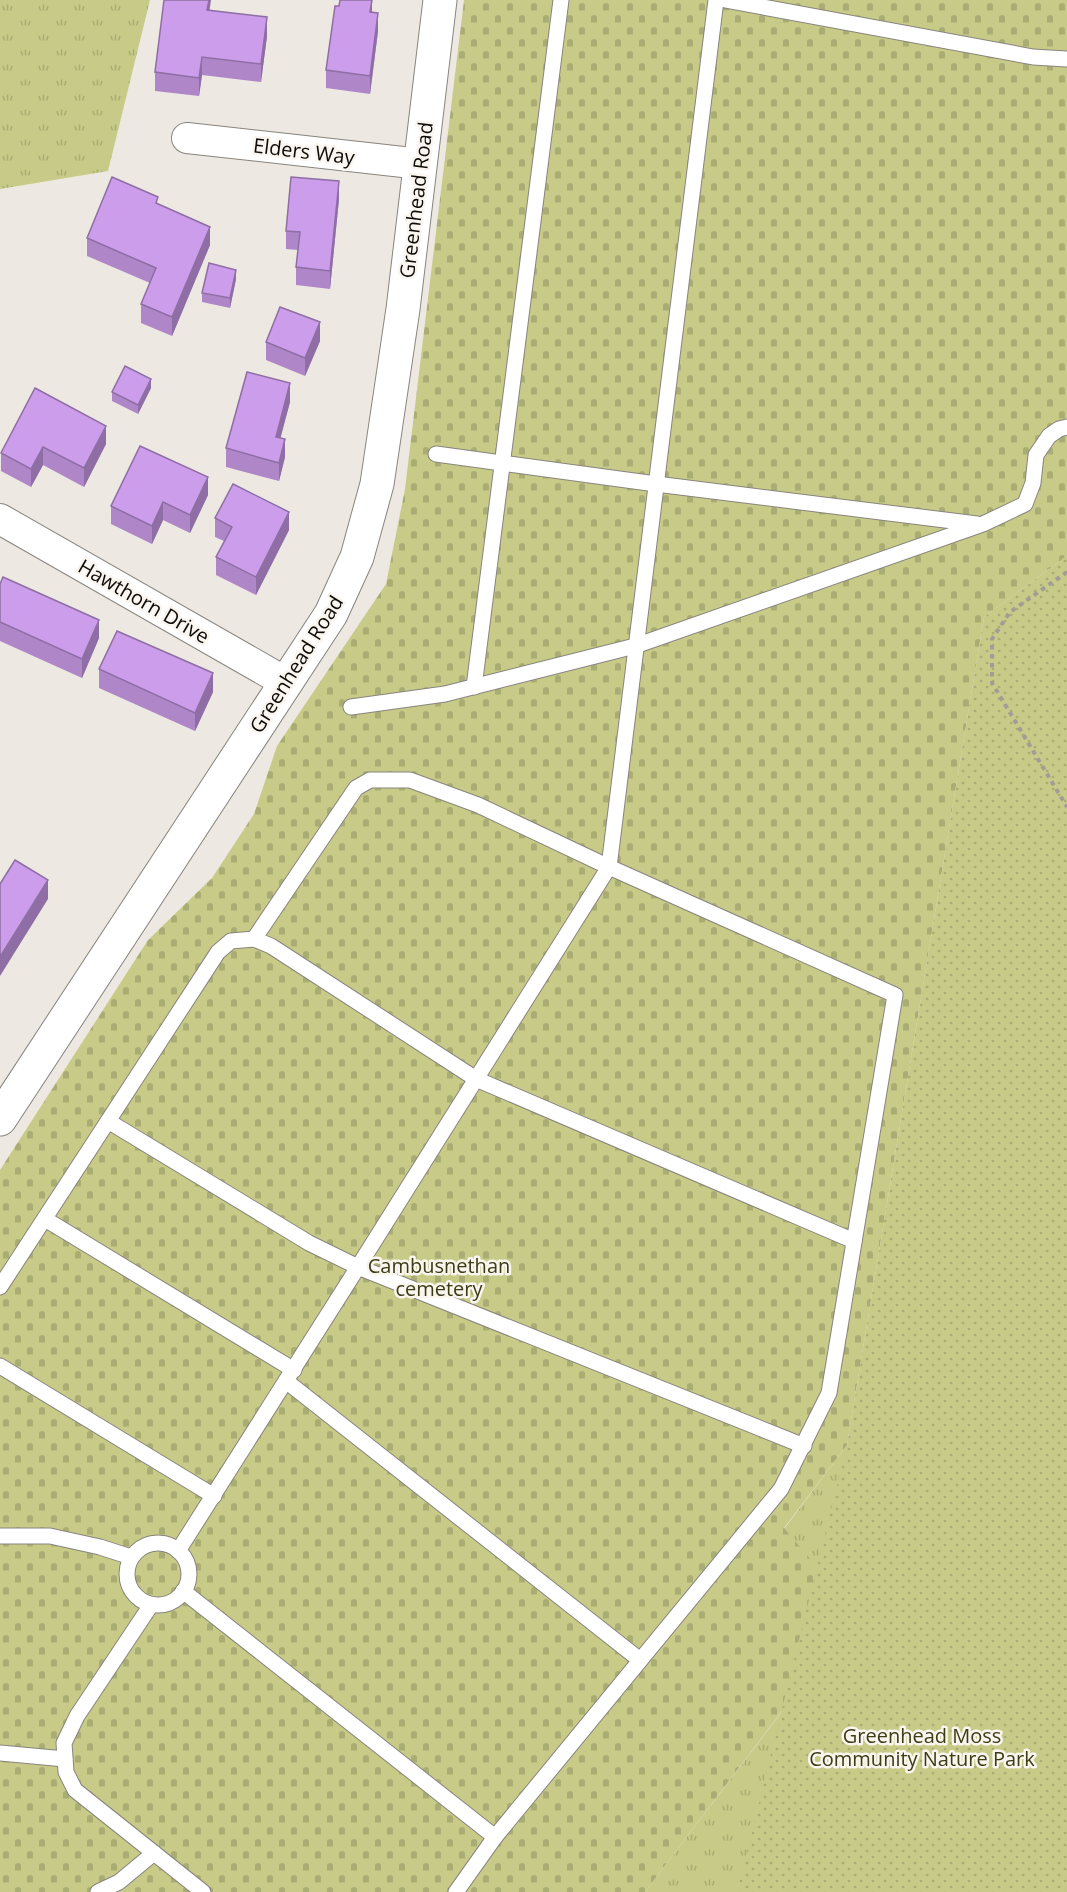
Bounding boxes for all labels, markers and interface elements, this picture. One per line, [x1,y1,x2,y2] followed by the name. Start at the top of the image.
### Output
[393,120,439,280] street label: Greenhead Road
[252,131,357,171] street label: Elders Way
[73,552,215,650] street label: Hawthorn Drive
[243,590,349,738] street label: Greenhead Road
[368,1252,510,1302] park label: Cambusnethan cemetery
[809,1722,1035,1772] park label: Greenhead Moss Community Nature Park

